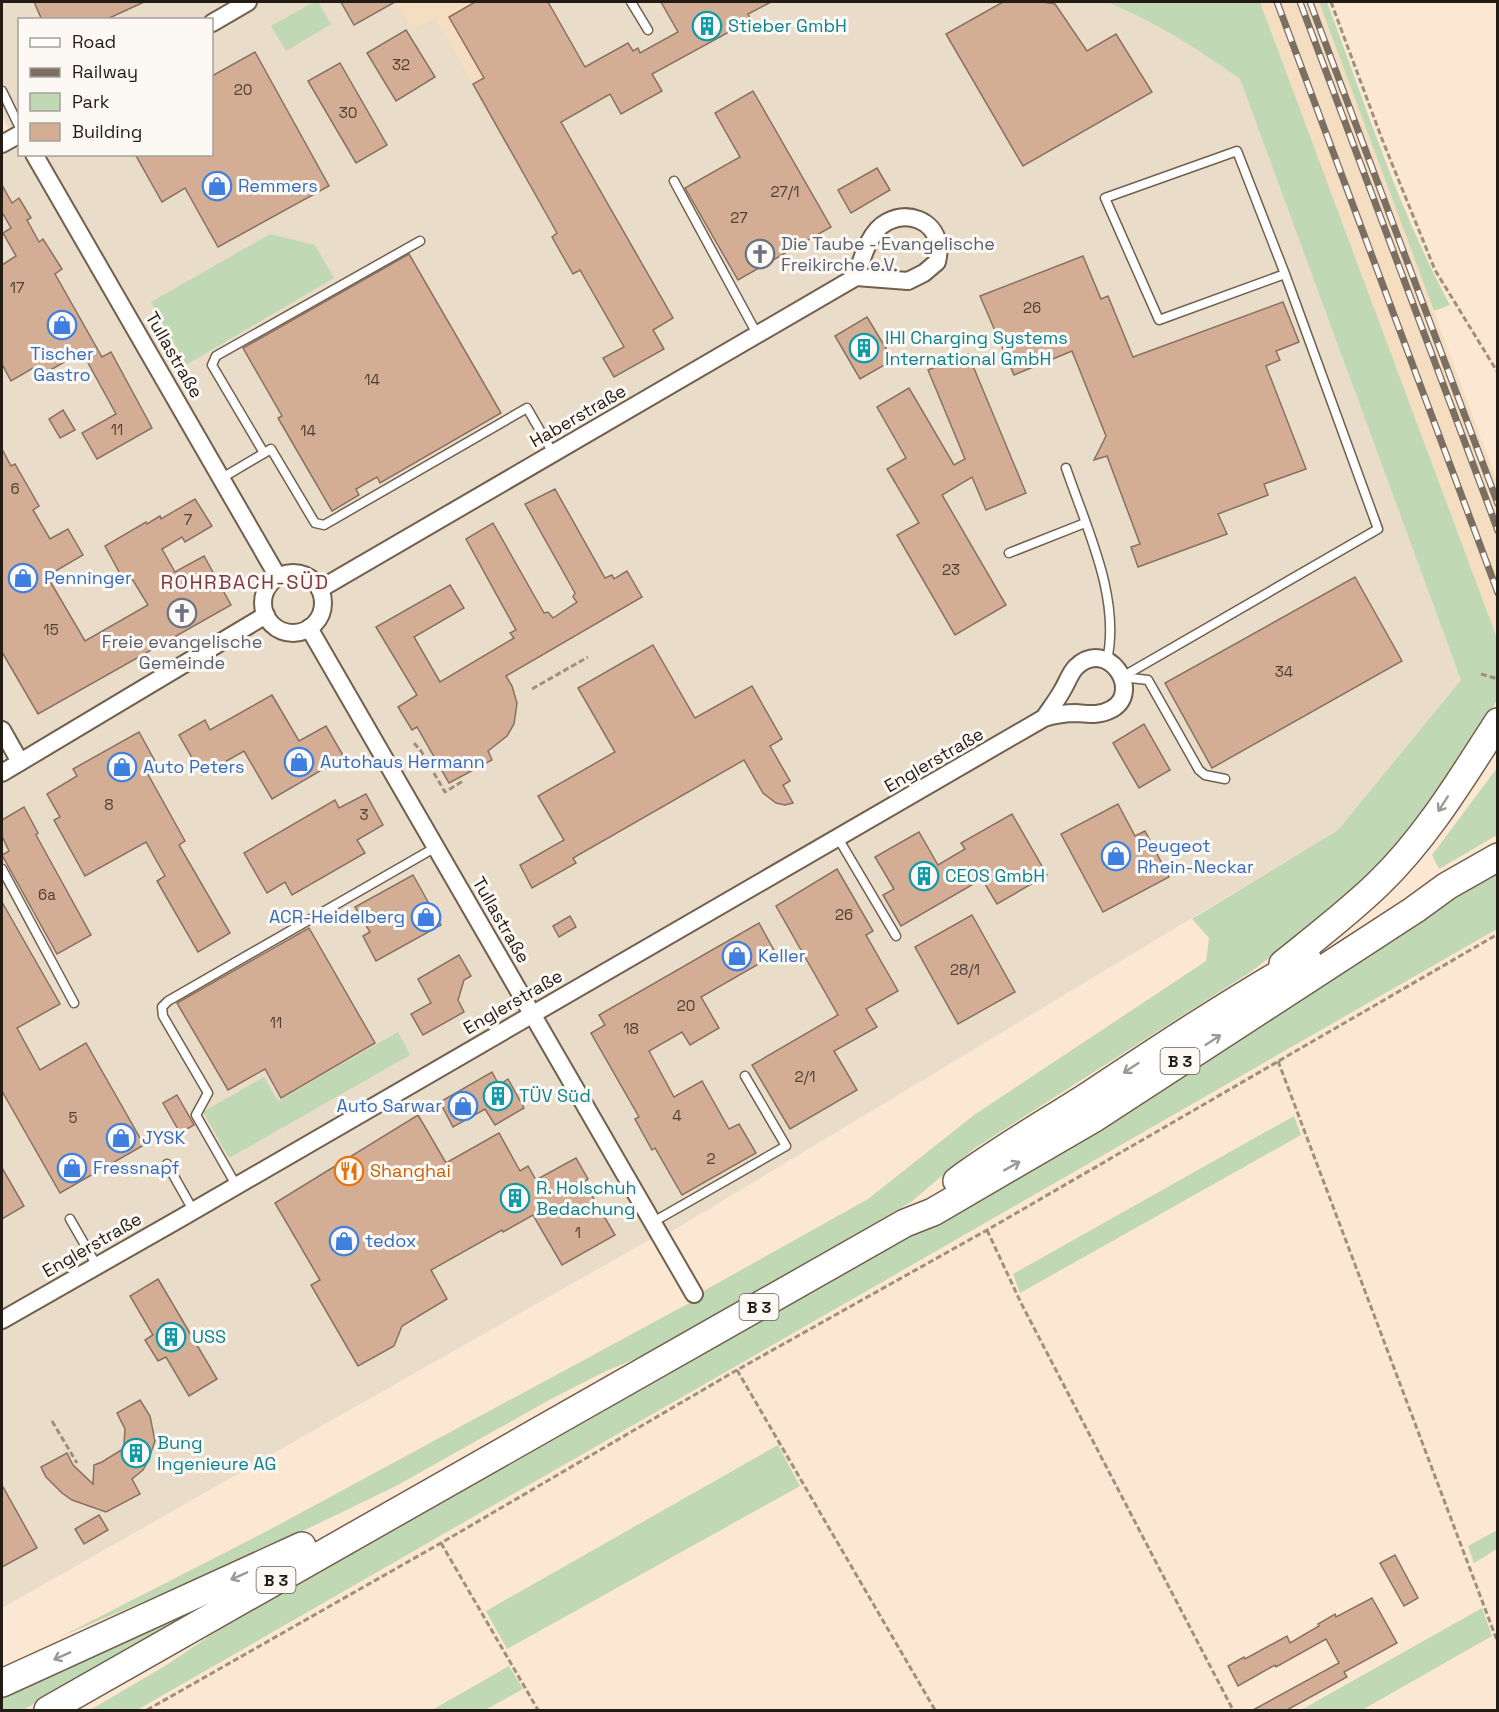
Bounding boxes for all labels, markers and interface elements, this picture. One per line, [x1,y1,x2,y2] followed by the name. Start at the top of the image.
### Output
[691,10,723,42] building icon: Stieber GmbH
[728,14,847,37] place label: Stieber GmbH
[18,18,213,156] legend
[72,30,116,53] text: Road
[392,55,410,74] house number: 32
[72,60,138,83] text: Railway
[234,80,252,99] house number: 20
[72,90,110,113] text: Park
[339,103,357,122] house number: 30
[72,120,142,143] text: Building
[201,170,233,202] shop icon: Remmers
[238,174,318,197] place label: Remmers
[770,182,800,201] house number: 27/1
[730,208,748,227] house number: 27
[781,232,995,276] place label: Die Taube - Evangelische Freikirche e.V.
[744,238,776,270] church icon: Die Taube - Evangelische Freikirche e.V.
[10,278,24,297] house number: 17
[1023,298,1041,317] house number: 26
[141,308,208,402] street label: Tullastraße
[46,309,78,341] shop icon: Tischer Gastro
[885,326,1068,370] place label: IHI Charging Systems International GmbH
[848,332,880,364] building icon: IHI Charging Systems International GmbH
[30,342,94,386] place label: Tischer Gastro
[364,370,380,389] house number: 14
[526,379,630,452] street label: Haberstraße
[111,420,123,439] house number: 11
[300,421,316,440] house number: 14
[10,479,20,498] house number: 6
[184,510,192,529] house number: 7
[942,560,960,579] house number: 23
[7,562,39,594] shop icon: Penninger
[44,566,132,589] place label: Penninger
[160,569,330,595] district label: ROHRBACH-SÜD
[166,597,198,629] church icon: Freie evangelische Gemeinde
[43,620,59,639] house number: 15
[102,630,262,674] place label: Freie evangelische Gemeinde
[1275,662,1293,681] house number: 34
[880,722,987,797] street label: Englerstraße
[283,746,315,778] shop icon: Autohaus Hermann
[320,750,485,773] place label: Autohaus Hermann
[106,751,138,783] shop icon: Auto Peters
[143,755,245,778] place label: Auto Peters
[104,795,114,814] house number: 8
[1437,795,1449,812] one-way arrow
[359,805,369,824] house number: 3
[1137,834,1254,878] place label: Peugeot Rhein-Neckar
[1100,840,1132,872] shop icon: Peugeot Rhein-Neckar
[908,860,940,892] building icon: CEOS GmbH
[945,864,1045,887] place label: CEOS GmbH
[468,873,535,967] street label: Tullastraße
[38,885,56,904] house number: 6a
[410,901,442,933] shop icon: ACR-Heidelberg
[269,905,405,928] place label: ACR-Heidelberg
[835,905,853,924] house number: 26
[721,940,753,972] shop icon: Keller
[758,944,806,967] place label: Keller
[950,960,980,979] house number: 28/1
[459,964,566,1039] street label: Englerstraße
[677,996,695,1015] house number: 20
[270,1013,282,1032] house number: 11
[623,1019,639,1038] house number: 18
[1204,1033,1221,1046] one-way arrow
[1160,1048,1200,1074] road number: B 3
[1123,1062,1140,1074] one-way arrow
[795,1067,815,1086] house number: 2/1
[482,1080,514,1112] building icon: TÜV Süd
[519,1084,591,1107] place label: TÜV Süd
[447,1090,479,1122] shop icon: Auto Sarwar
[336,1094,442,1117] place label: Auto Sarwar
[672,1106,682,1125] house number: 4
[69,1108,78,1127] house number: 5
[105,1122,137,1154] shop icon: JYSK
[142,1126,185,1149] place label: JYSK
[706,1149,716,1168] house number: 2
[56,1152,88,1184] shop icon: Fressnapf
[333,1155,365,1187] restaurant icon: Shanghai
[93,1156,179,1179] place label: Fressnapf
[370,1159,451,1182] place label: Shanghai
[1003,1160,1020,1172] one-way arrow
[536,1176,636,1220] place label: R. Holschuh Bedachung
[499,1182,531,1214] building icon: R. Holschuh Bedachung
[38,1207,145,1282] street label: Englerstraße
[575,1223,581,1242] house number: 1
[328,1225,360,1257] shop icon: tedox
[365,1229,416,1252] place label: tedox
[740,1294,778,1320] road number: B 3
[155,1321,187,1353] building icon: USS
[192,1325,226,1348] place label: USS
[157,1431,276,1475] place label: Bung Ingenieure AG
[120,1437,152,1469] building icon: Bung Ingenieure AG
[256,1567,296,1593] road number: B 3
[231,1571,249,1582] one-way arrow
[53,1651,71,1663] one-way arrow

